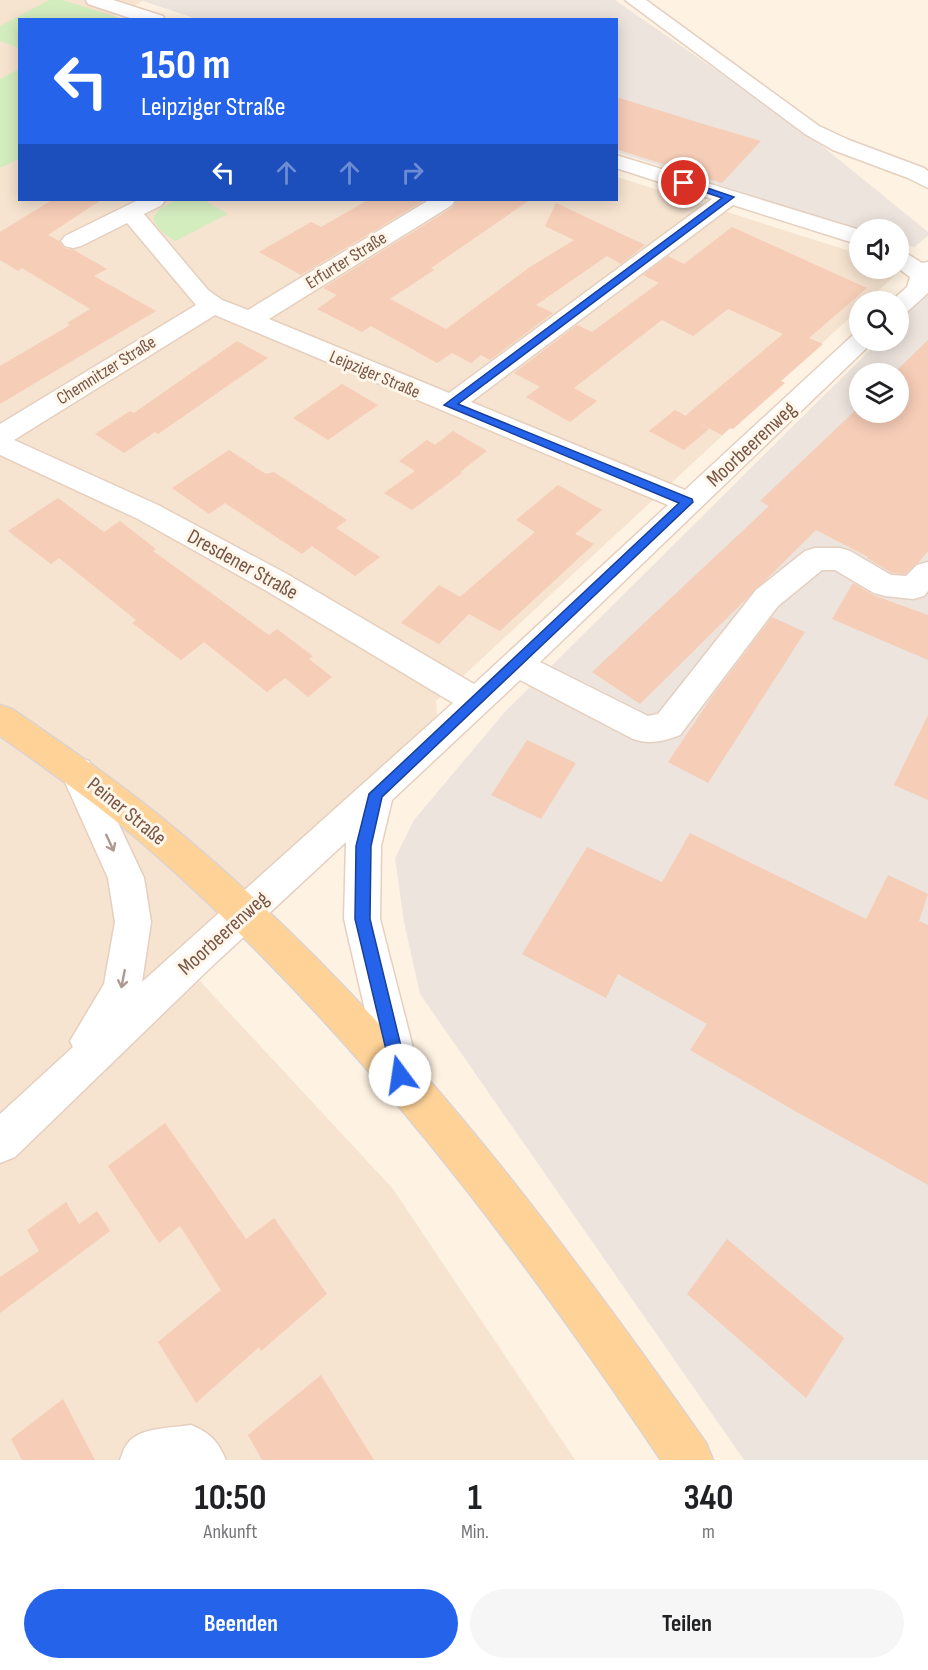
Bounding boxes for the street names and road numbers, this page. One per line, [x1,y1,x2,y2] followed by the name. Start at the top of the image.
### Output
[302,227,391,294] street label: Erfurter Straße
[53,332,160,409] street label: Chemnitzer Straße
[326,346,423,403] street label: Leipziger Straße
[701,397,801,492] street label: Moorbeerenweg
[183,524,302,605] street label: Dresdener Straße
[82,772,171,851] street label: Peiner Straße
[173,886,274,981] street label: Moorbeerenweg

